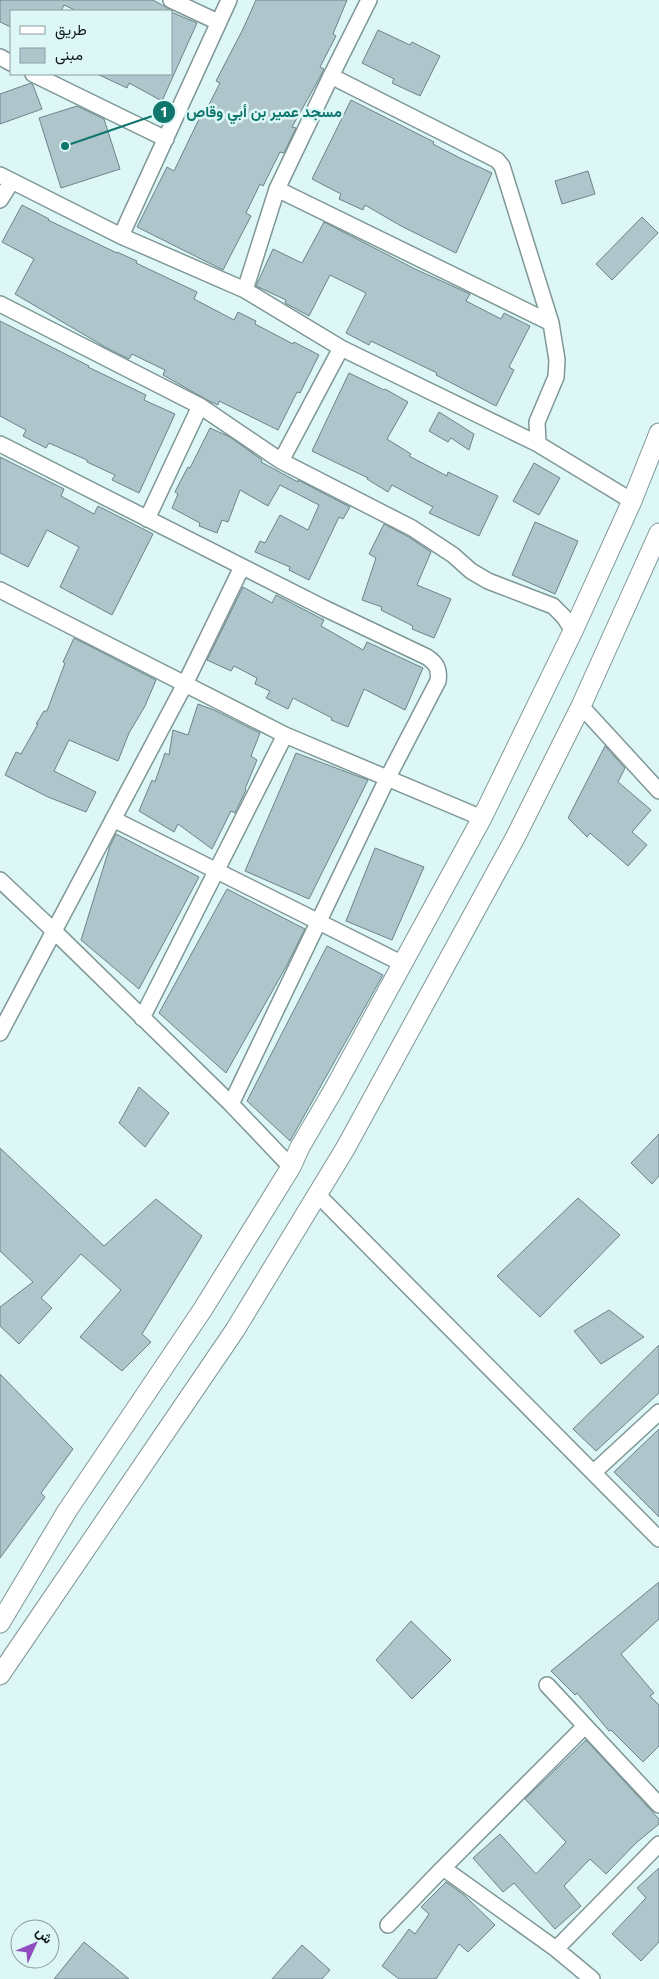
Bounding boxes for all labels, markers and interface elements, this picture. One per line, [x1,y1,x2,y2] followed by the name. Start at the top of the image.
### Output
[10,10,172,75] legend
[55,19,87,40] text: طريق
[55,44,83,65] text: مبنى
[151,97,352,127] callout: مسجد عمير بن أبي وقاص
[160,101,168,121] text: 1
[186,101,342,125] text: مسجد عمير بن أبي وقاص
[10,1919,60,1969] north arrow
[32,1922,58,1947] text: ش

